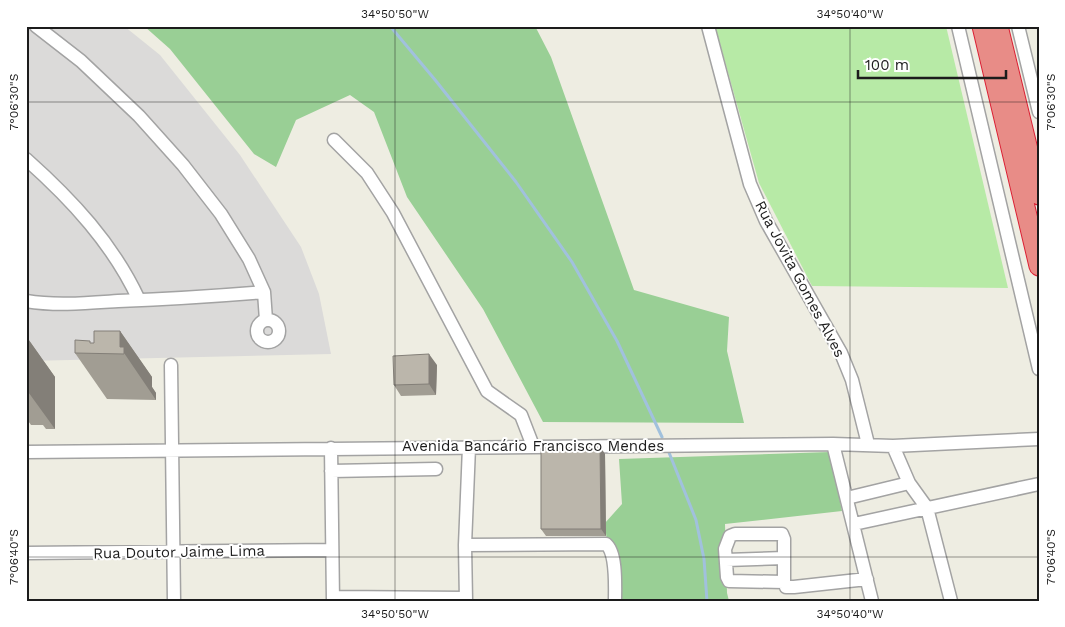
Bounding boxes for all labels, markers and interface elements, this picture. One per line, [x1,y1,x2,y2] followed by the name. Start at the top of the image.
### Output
[361,7,429,21] text: 34°50'50"W
[816,7,884,21] text: 34°50'40"W
[858,48,1005,80] scale bar
[865,56,909,74] text: 100 m
[7,74,21,130] text: 7°06'30"S
[1044,74,1058,130] text: 7°06'30"S
[751,198,849,360] street label: Rua Jovita Gomes Alves
[402,437,664,455] street label: Avenida Bancário Francisco Mendes
[7,529,21,585] text: 7°06'40"S
[1044,529,1058,585] text: 7°06'40"S
[93,541,266,562] street label: Rua Doutor Jaime Lima
[361,607,429,621] text: 34°50'50"W
[816,607,884,621] text: 34°50'40"W

